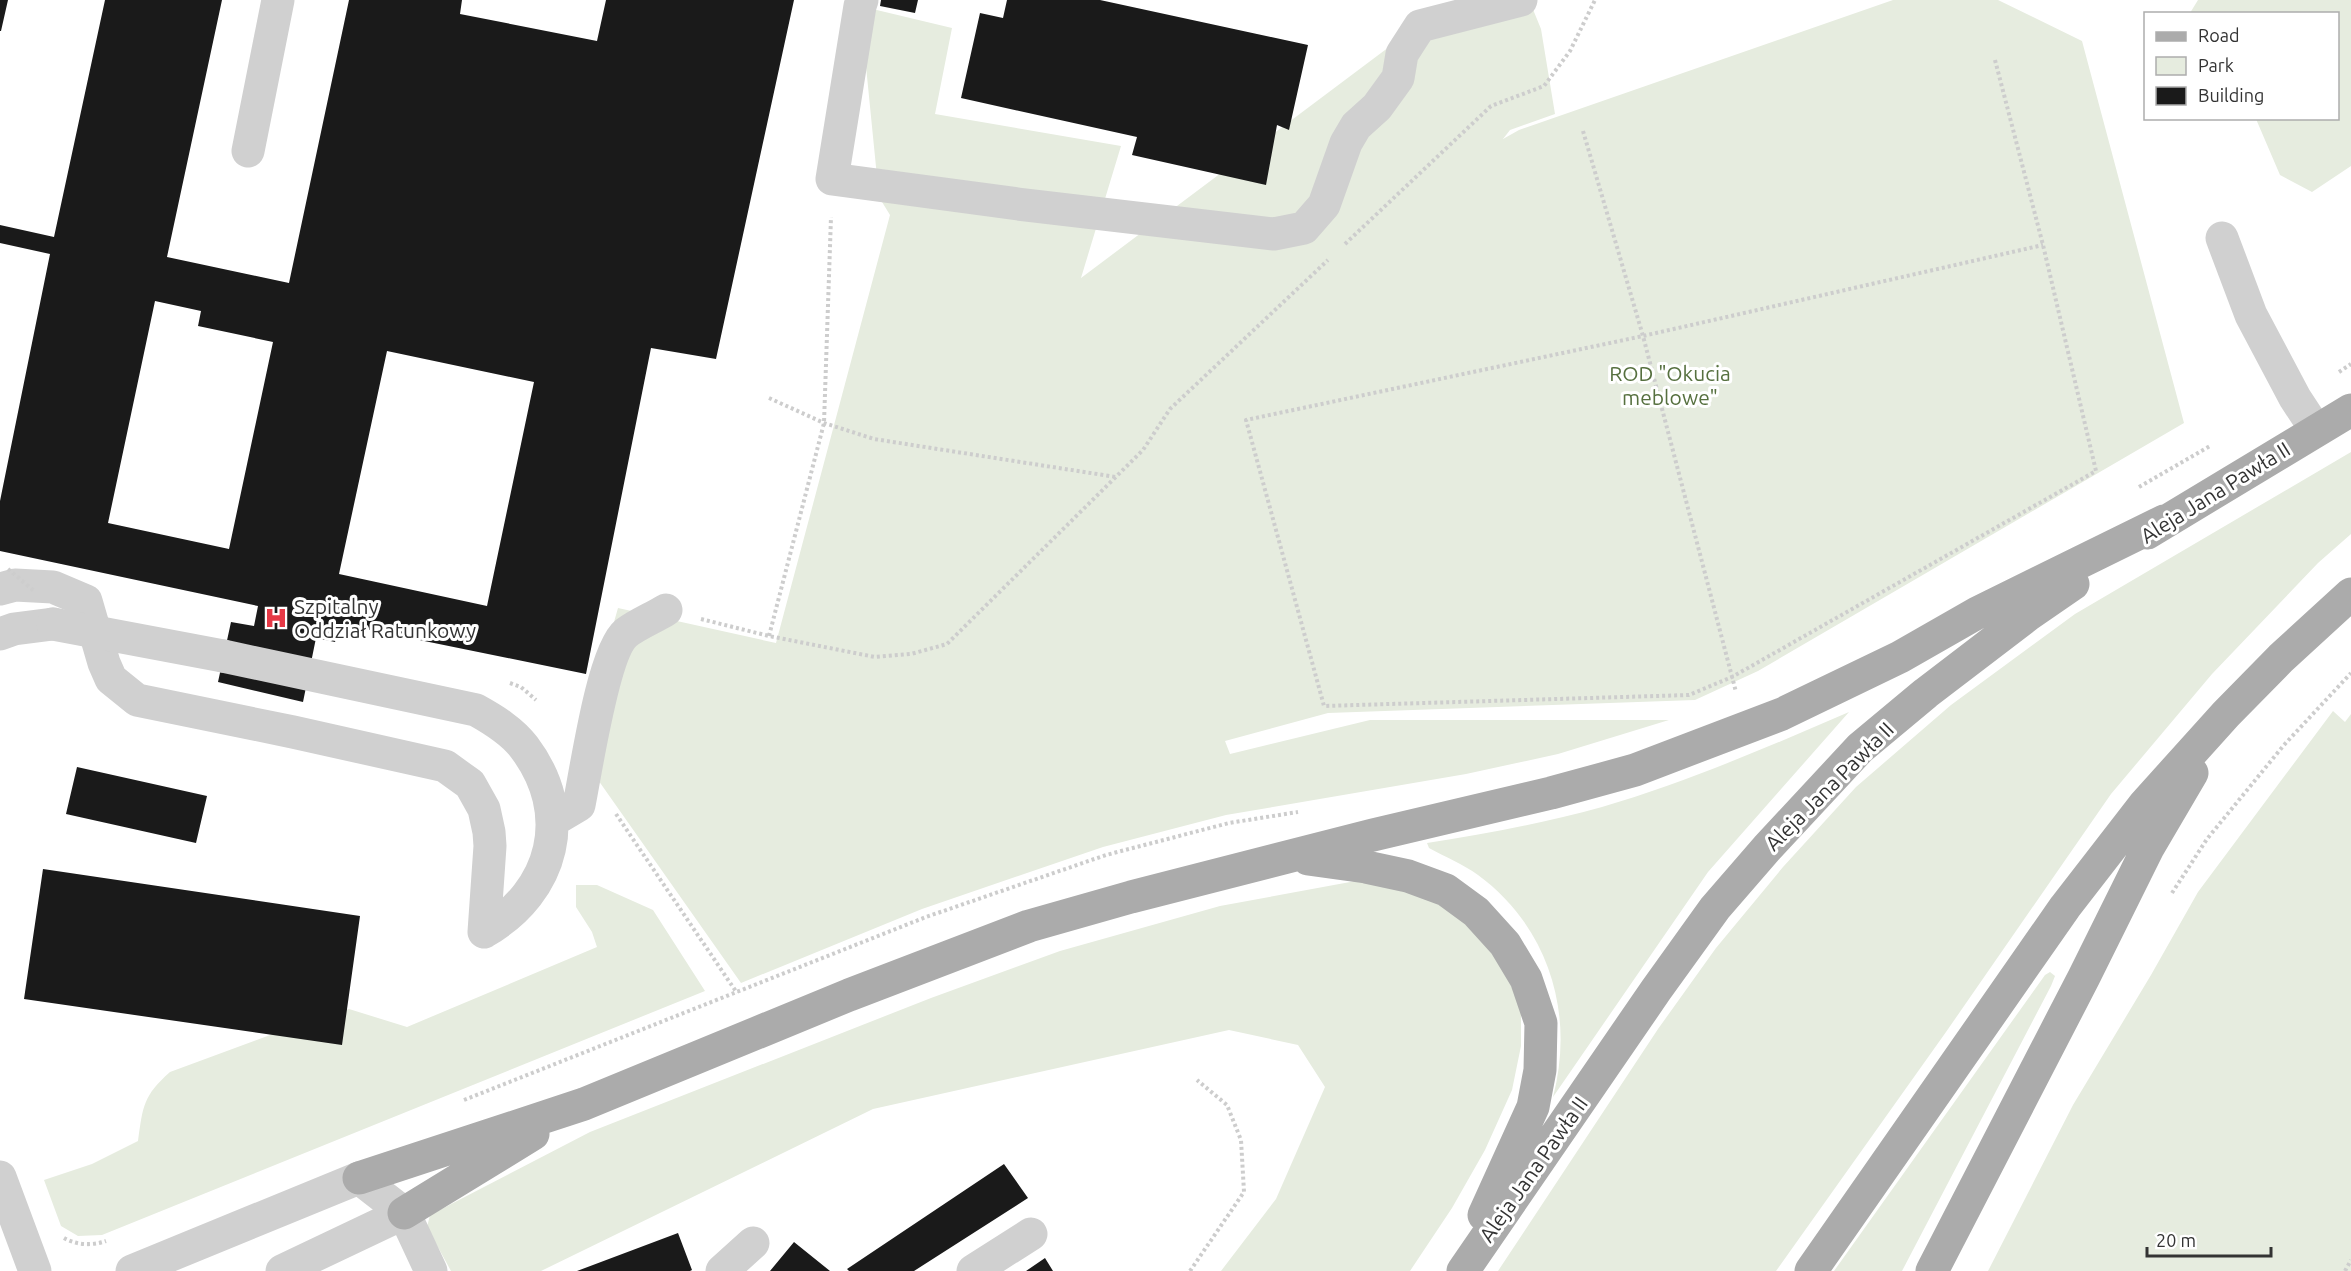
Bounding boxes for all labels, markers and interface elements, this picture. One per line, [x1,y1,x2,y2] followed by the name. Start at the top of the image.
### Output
[2144,12,2339,120] legend
[2198,25,2240,45] text: Road
[2198,55,2234,75] text: Park
[2198,85,2264,105] text: Building
[1609,361,1731,409] park label: ROD "Okucia meblowe"
[2136,436,2294,548] street label: Aleja Jana Pawła II
[294,594,476,642] place label: Szpitalny Oddział Ratunkowy
[263,605,289,631] hospital icon: Szpitalny Oddział Ratunkowy
[1760,717,1898,855] street label: Aleja Jana Pawła II
[1474,1092,1592,1246] street label: Aleja Jana Pawła II
[2147,1220,2272,1258] scale bar
[2156,1230,2196,1250] text: 20 m

